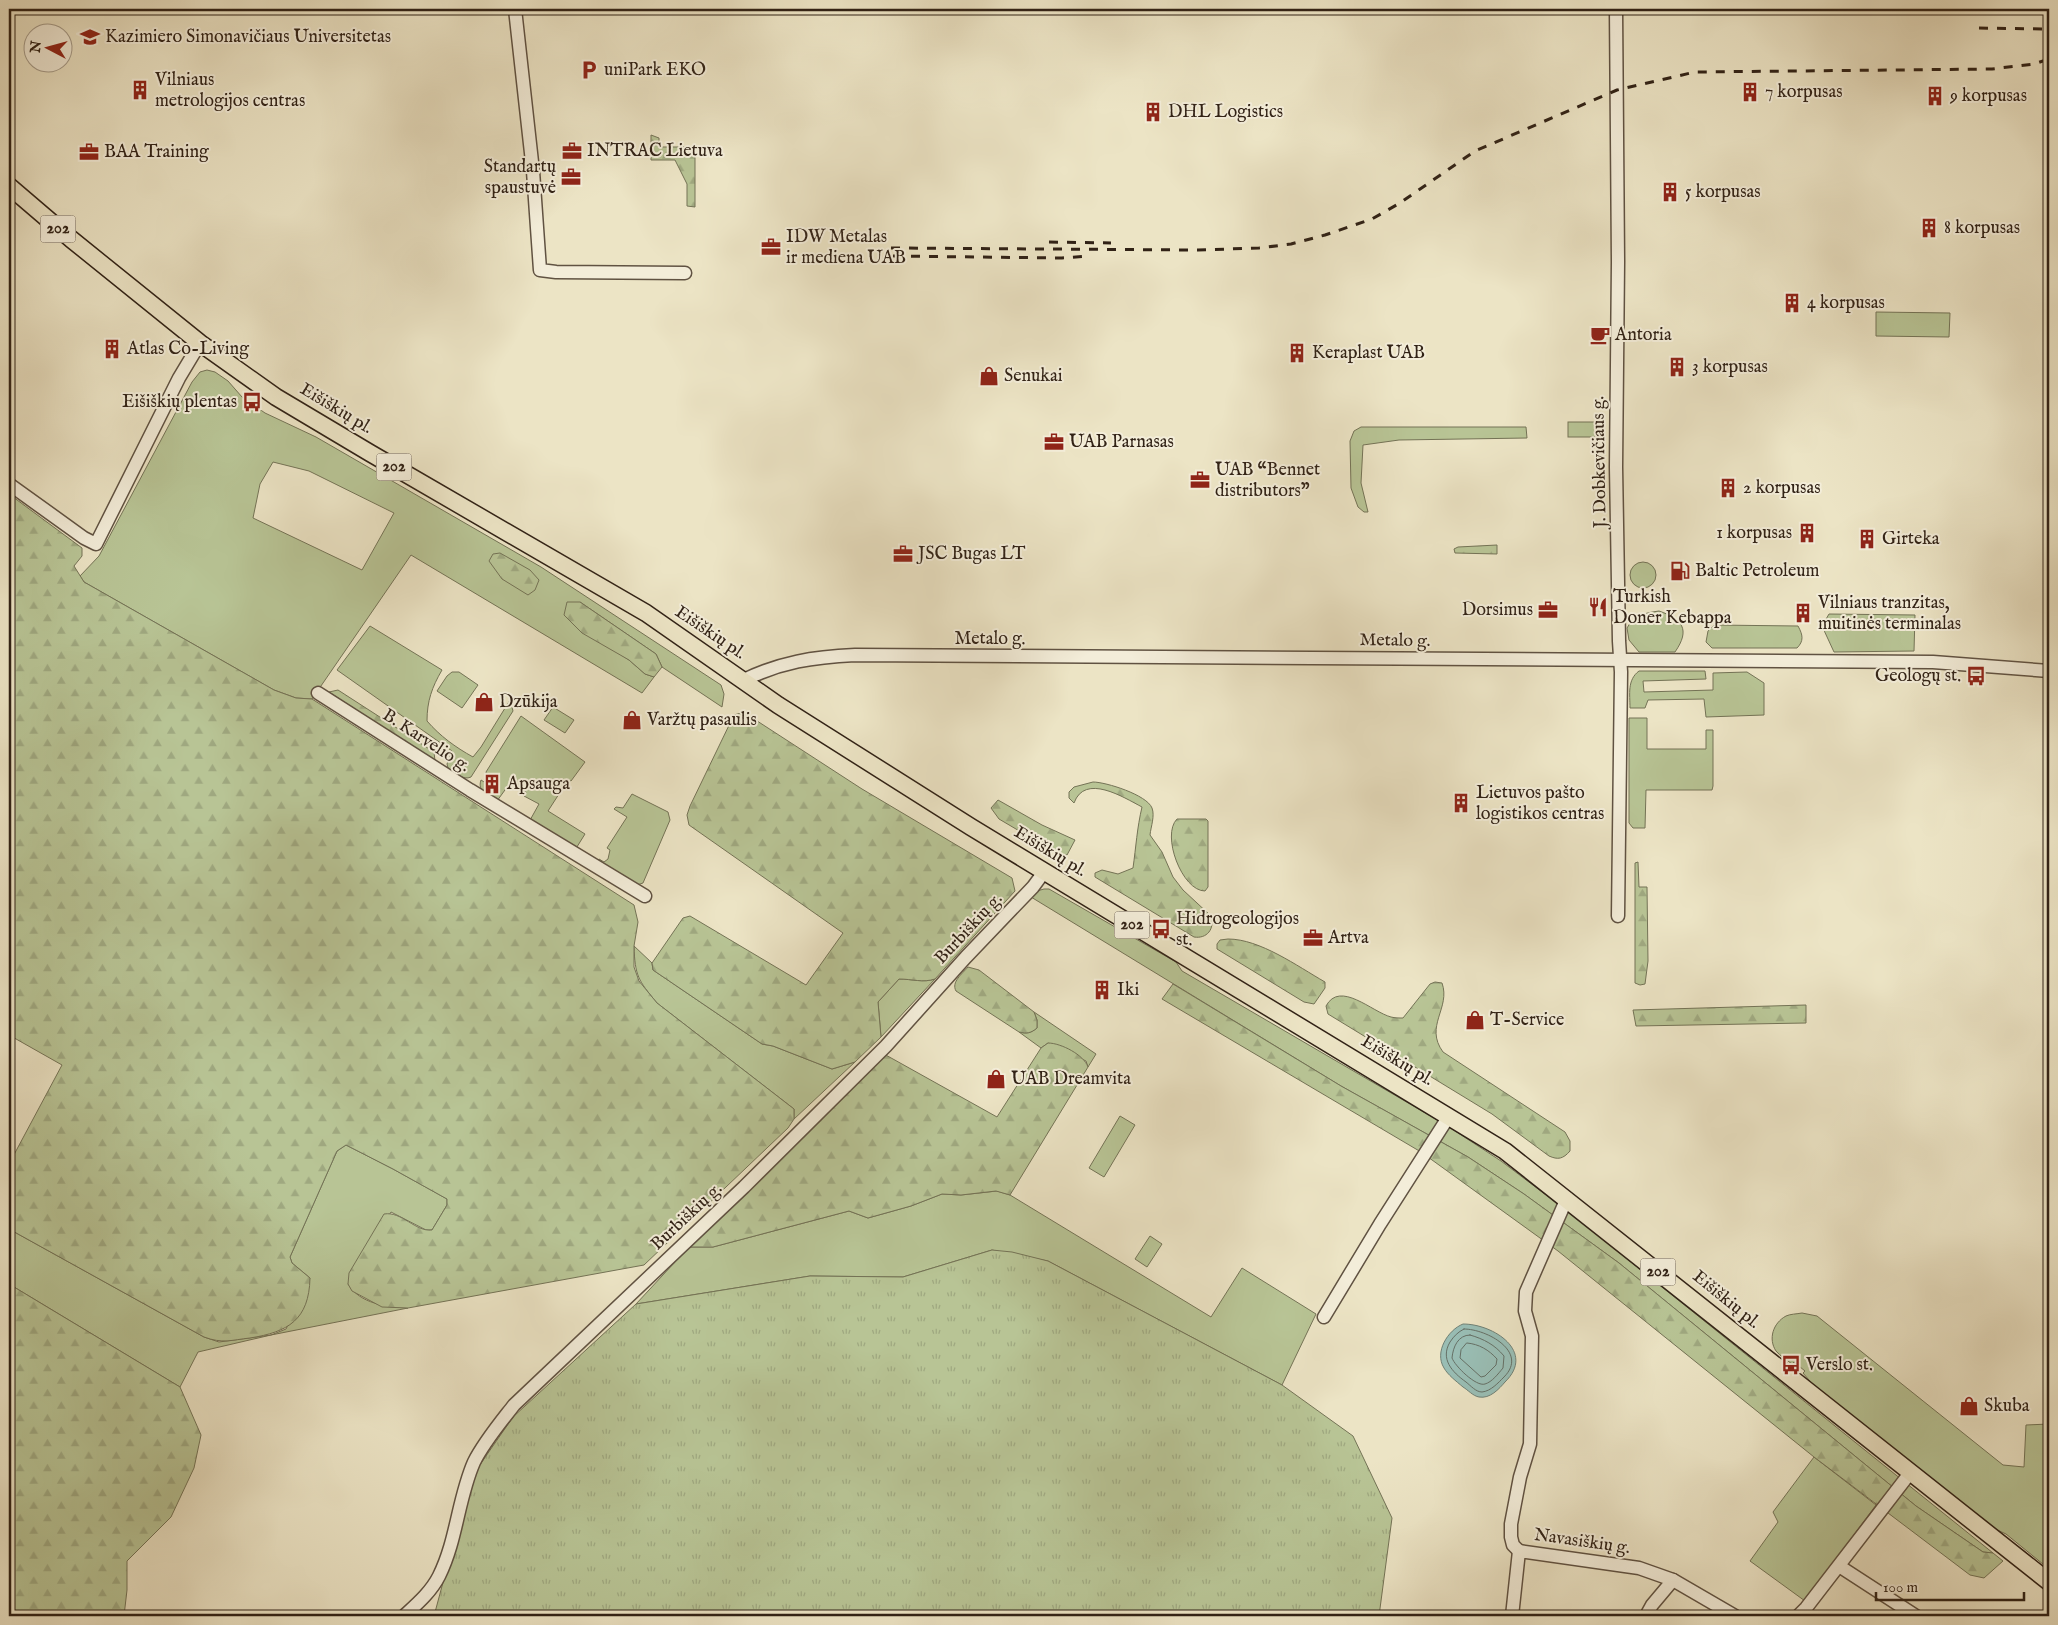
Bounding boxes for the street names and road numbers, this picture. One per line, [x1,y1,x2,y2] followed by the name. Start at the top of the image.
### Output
[40,215,76,242] road number: 202
[295,378,377,440] street label: Eišiškių pl.
[1587,396,1613,530] street label: J. Dobkevičiaus g.
[376,454,412,481] road number: 202
[670,601,750,665] street label: Eišiškių pl.
[955,628,1025,651] street label: Metalo g.
[1359,629,1431,653] street label: Metalo g.
[378,704,474,778] street label: B. Karvelio g.
[1009,821,1091,883] street label: Eišiškių pl.
[930,888,1008,970] street label: Burbiškių g.
[1114,912,1150,938] road number: 202
[1356,1030,1438,1092] street label: Eišiškių pl.
[646,1178,728,1256] street label: Burbiškių g.
[1640,1258,1676,1286] road number: 202
[1687,1266,1765,1334] street label: Eišiškių pl.
[1532,1524,1632,1560] street label: Navasiškių g.

